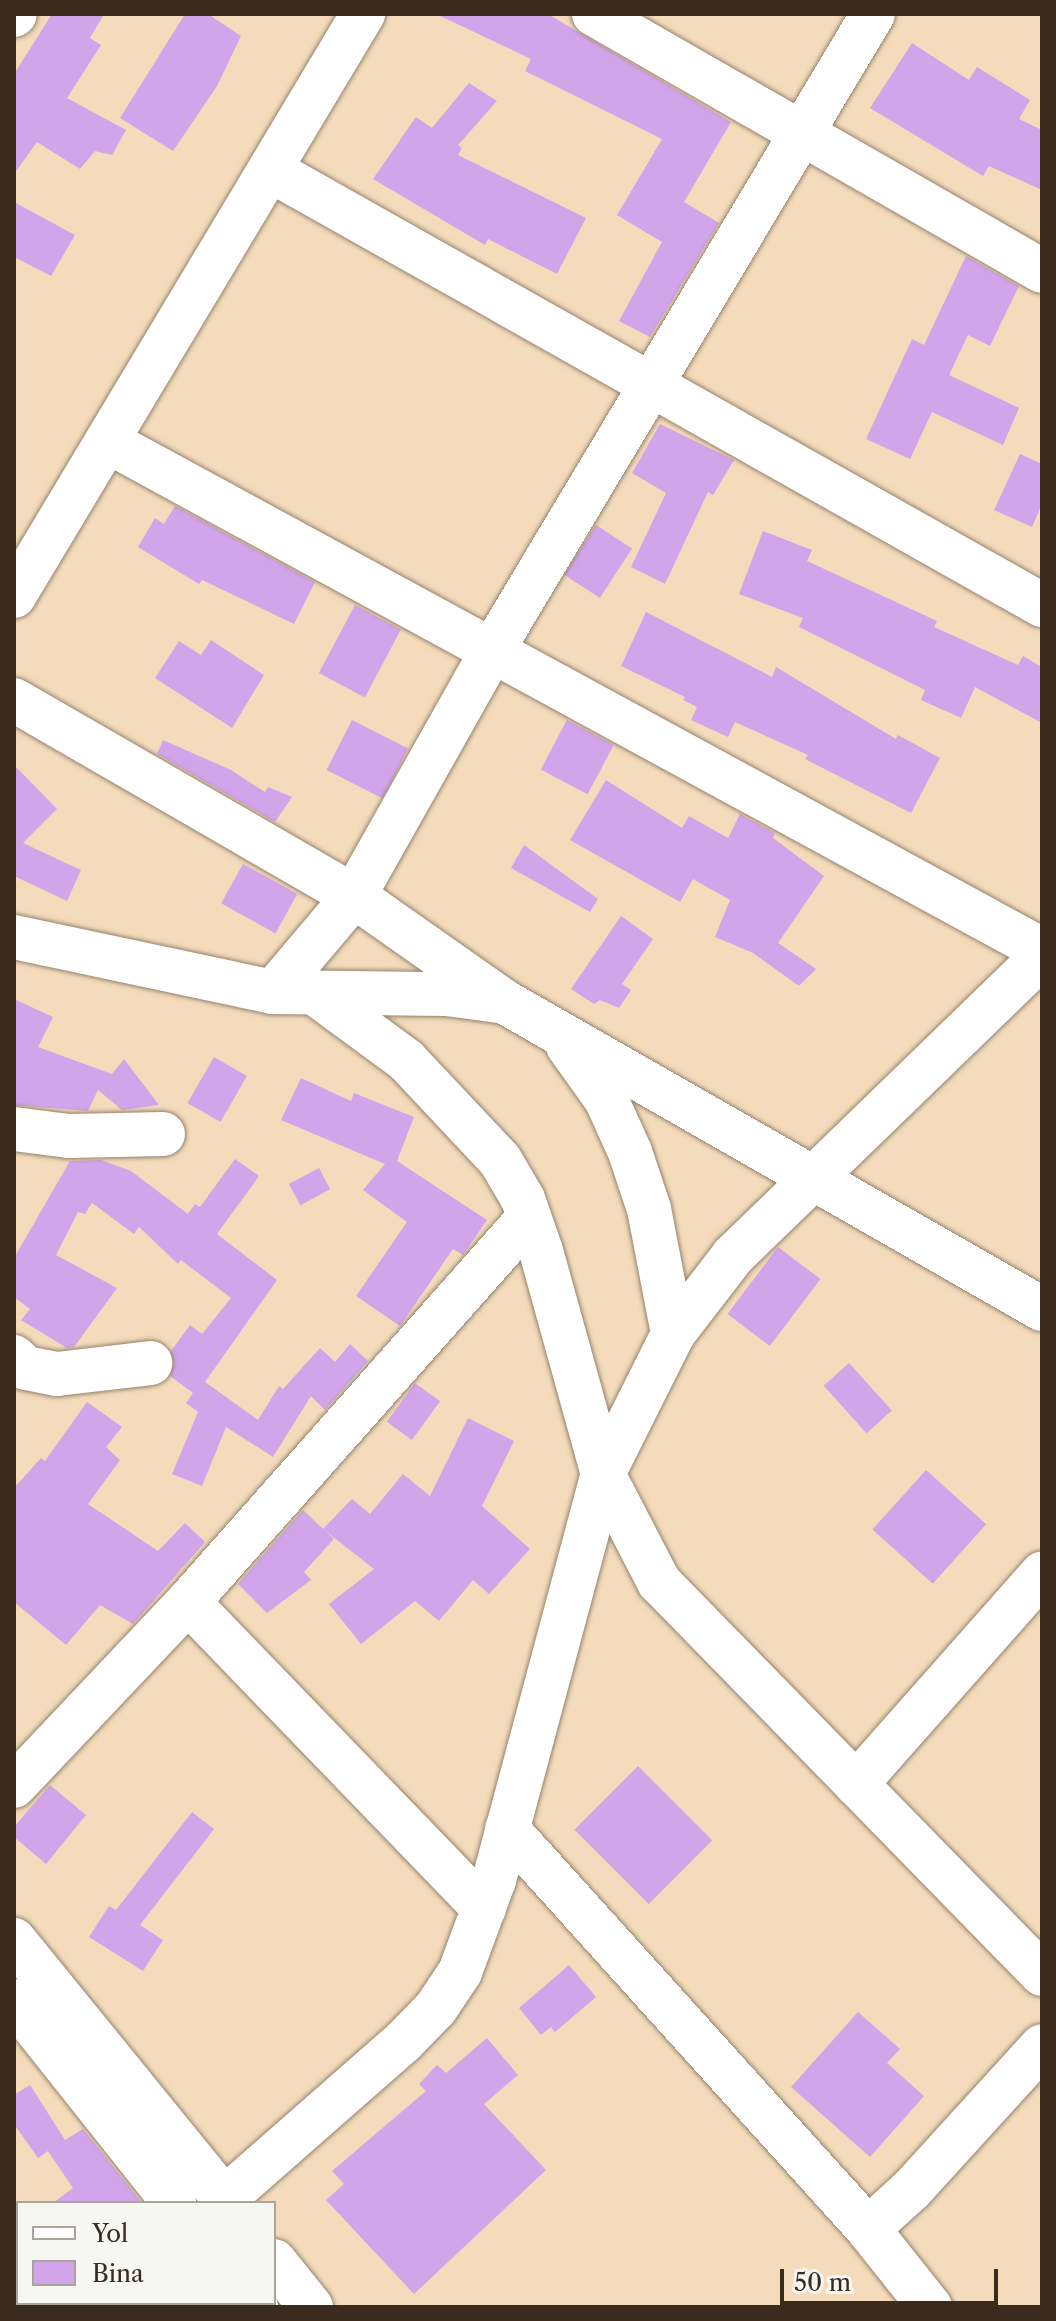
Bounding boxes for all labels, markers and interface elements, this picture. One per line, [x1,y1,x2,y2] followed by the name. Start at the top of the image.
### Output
[16,2201,276,2305] legend
[92,2219,128,2248] text: Yol
[784,2253,1002,2303] scale bar
[92,2259,144,2288] text: Bina
[794,2268,851,2297] text: 50 m

